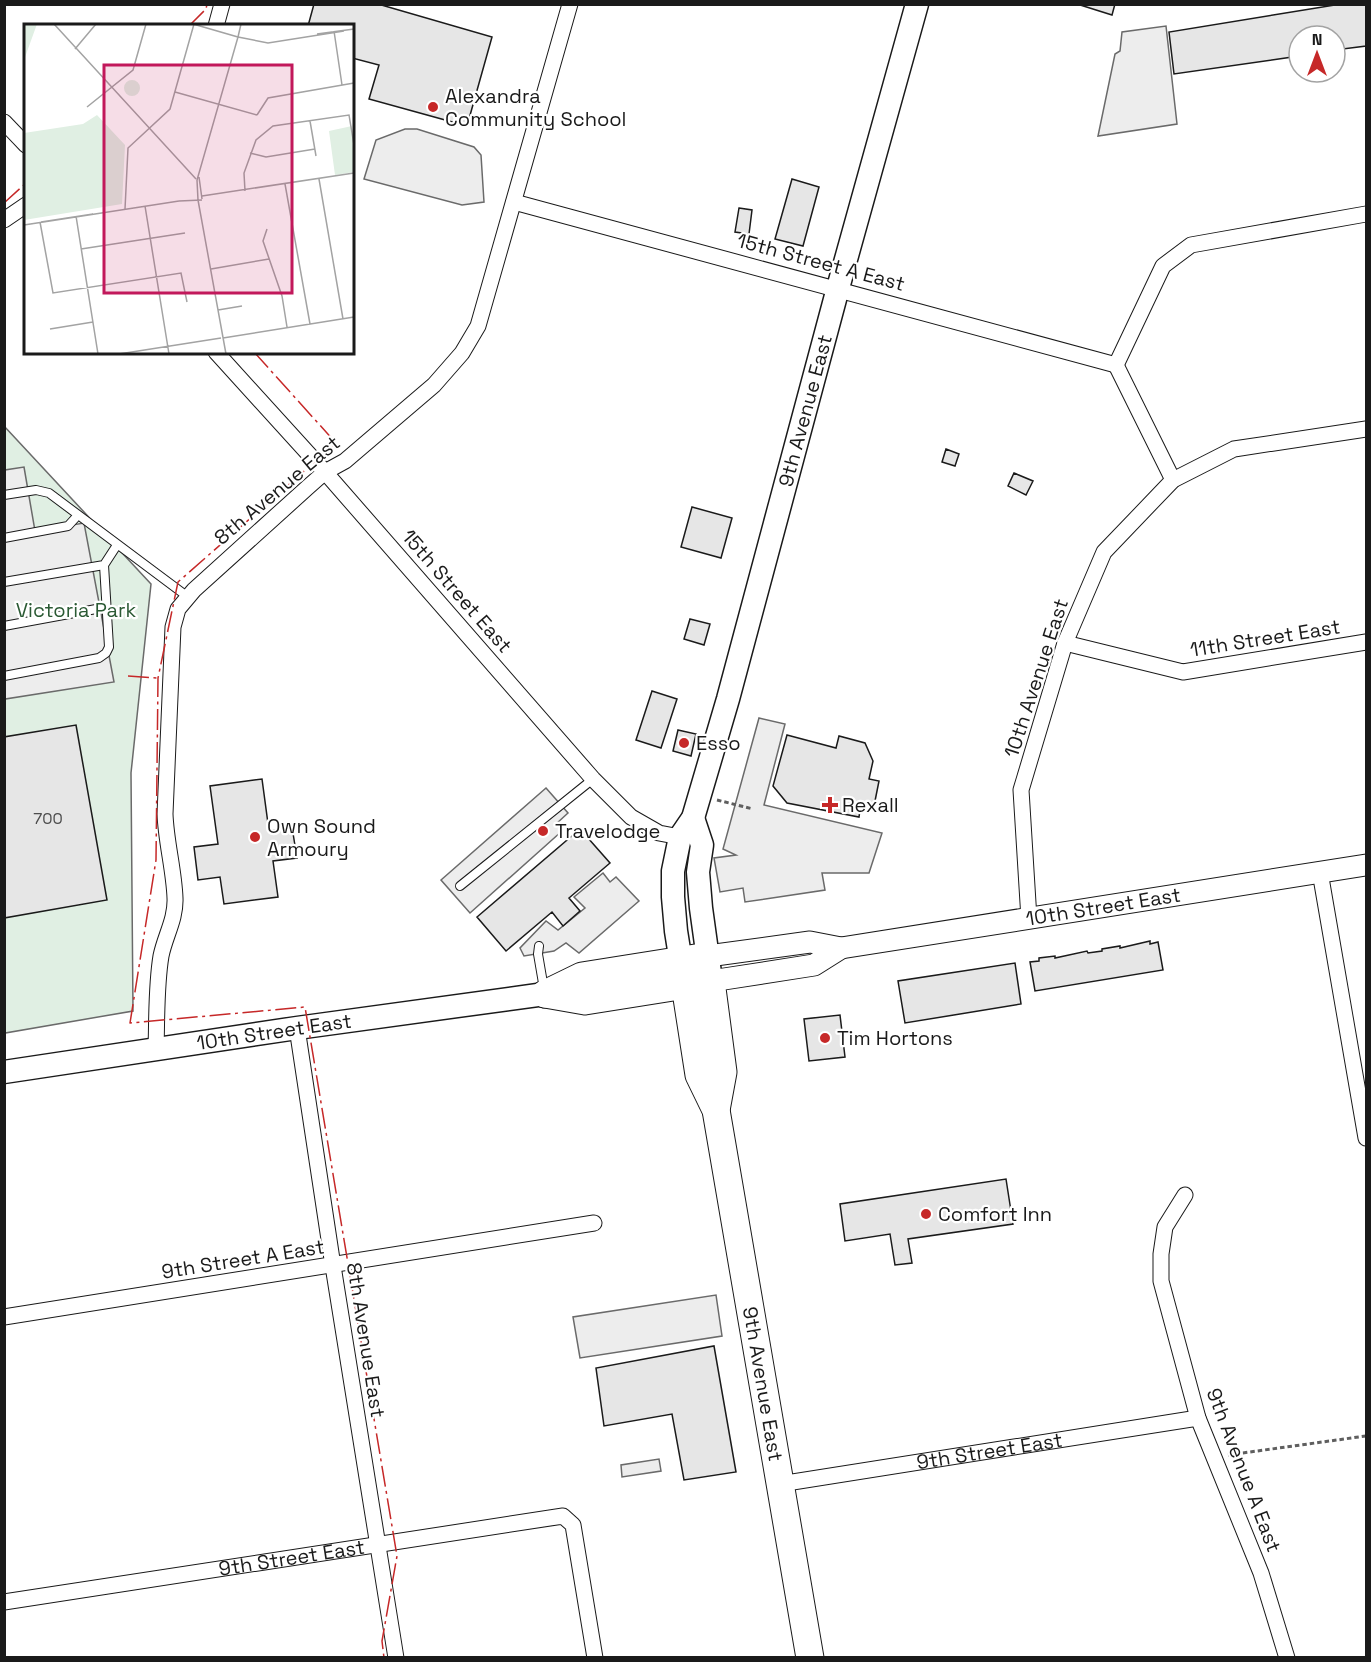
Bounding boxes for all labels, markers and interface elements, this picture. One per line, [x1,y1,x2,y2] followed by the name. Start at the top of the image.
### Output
[24,24,354,354] inset map
[1287,24,1347,84] north arrow
[1312,29,1322,50] text: N
[445,83,627,132] place label: Alexandra Community School
[426,100,440,114] marker: Alexandra Community School
[734,227,908,297] street label: 15th Street A East
[772,332,838,490] street label: 9th Avenue East
[209,430,345,550] street label: 8th Avenue East
[396,524,518,658] street label: 15th Street East
[998,595,1074,761] street label: 10th Avenue East
[16,597,137,623] park label: Victoria Park
[1188,613,1342,663] street label: 11th Street East
[696,730,741,756] place label: Esso
[677,736,691,750] marker: Esso
[842,792,899,818] place label: Rexall
[823,798,837,812] marker: Rexall
[33,808,63,829] house number: 700
[267,813,376,862] place label: Own Sound Armoury
[555,818,660,844] place label: Travelodge
[536,824,550,838] marker: Travelodge
[248,830,262,844] marker: Own Sound Armoury
[1024,882,1182,932] street label: 10th Street East
[195,1008,353,1056] street label: 10th Street East
[837,1025,953,1051] place label: Tim Hortons
[818,1031,832,1045] marker: Tim Hortons
[938,1201,1052,1227] place label: Comfort Inn
[919,1207,933,1221] marker: Comfort Inn
[160,1233,326,1285] street label: 9th Street A East
[341,1261,391,1419] street label: 8th Avenue East
[737,1305,789,1463] street label: 9th Avenue East
[1201,1384,1287,1556] street label: 9th Avenue A East
[915,1427,1064,1475] street label: 9th Street East
[217,1534,366,1582] street label: 9th Street East

